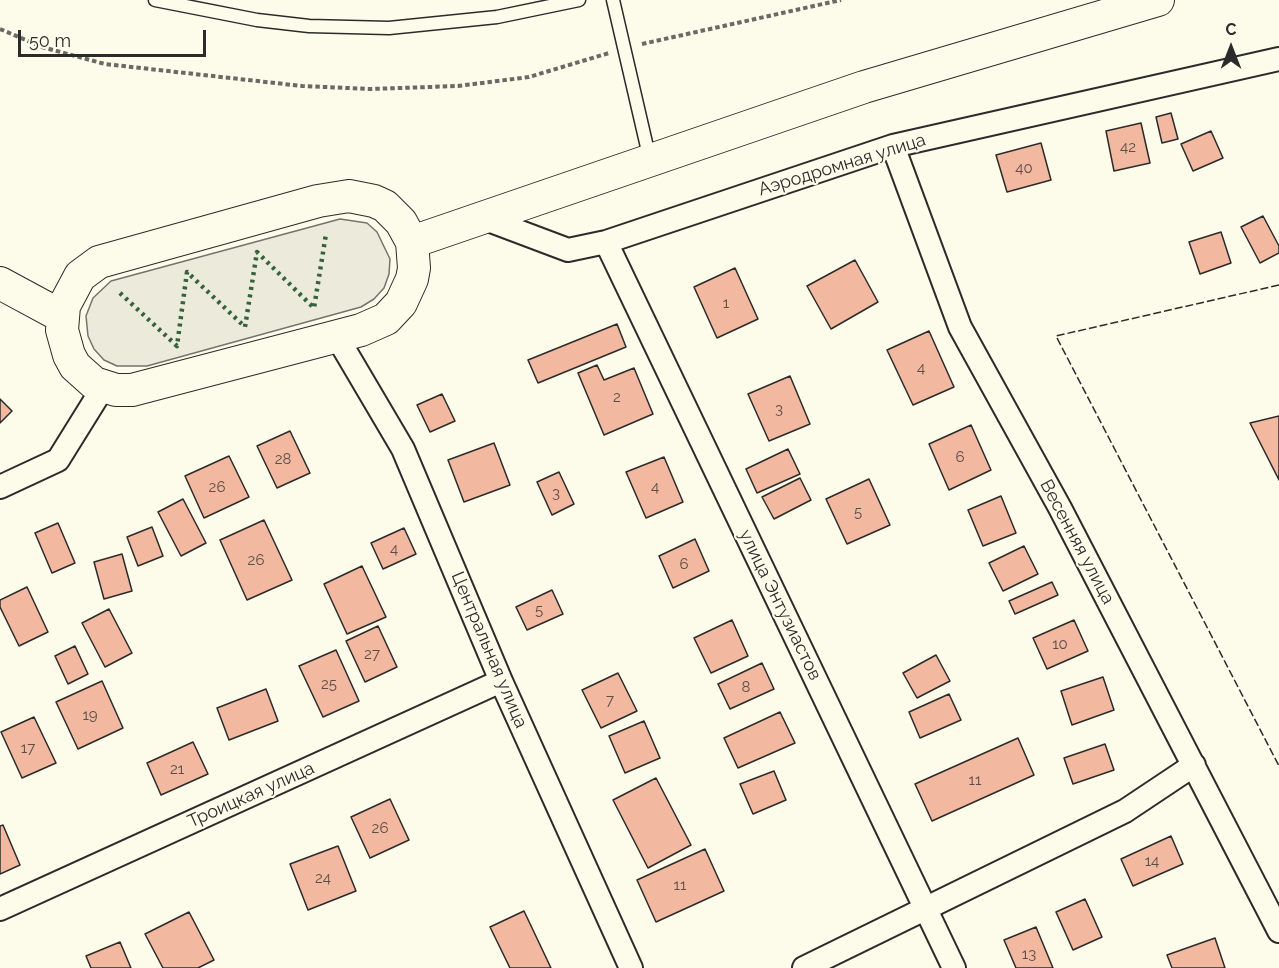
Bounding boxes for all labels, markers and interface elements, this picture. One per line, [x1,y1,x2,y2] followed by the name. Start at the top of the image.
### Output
[21,18,208,56] scale bar
[1201,18,1261,78] north arrow
[1226,20,1236,39] text: С
[29,30,71,51] text: 50 m
[756,129,928,201] street label: Аэродромная улица
[1120,138,1136,156] house number: 42
[1015,159,1033,177] house number: 40
[723,294,729,312] house number: 1
[917,359,925,377] house number: 4
[613,388,621,406] house number: 2
[775,400,783,418] house number: 3
[955,448,965,466] house number: 6
[275,450,291,468] house number: 28
[1035,476,1119,608] street label: Весенняя улица
[209,478,225,496] house number: 26
[651,478,659,496] house number: 4
[552,484,560,502] house number: 3
[854,503,862,521] house number: 5
[734,526,826,684] street label: улица Энтузиастов
[390,540,398,558] house number: 4
[248,551,264,569] house number: 26
[679,555,689,573] house number: 6
[446,568,532,732] street label: Центральная улица
[535,601,543,619] house number: 5
[1052,635,1068,653] house number: 10
[364,645,380,663] house number: 27
[321,675,337,693] house number: 25
[742,678,750,696] house number: 8
[606,691,614,709] house number: 7
[82,706,98,724] house number: 19
[21,739,35,757] house number: 17
[184,757,318,833] street label: Троицкая улица
[170,760,184,778] house number: 21
[969,771,981,789] house number: 11
[372,819,388,837] house number: 26
[1145,852,1159,870] house number: 14
[315,869,331,887] house number: 24
[674,876,686,894] house number: 11
[1022,945,1036,963] house number: 13

